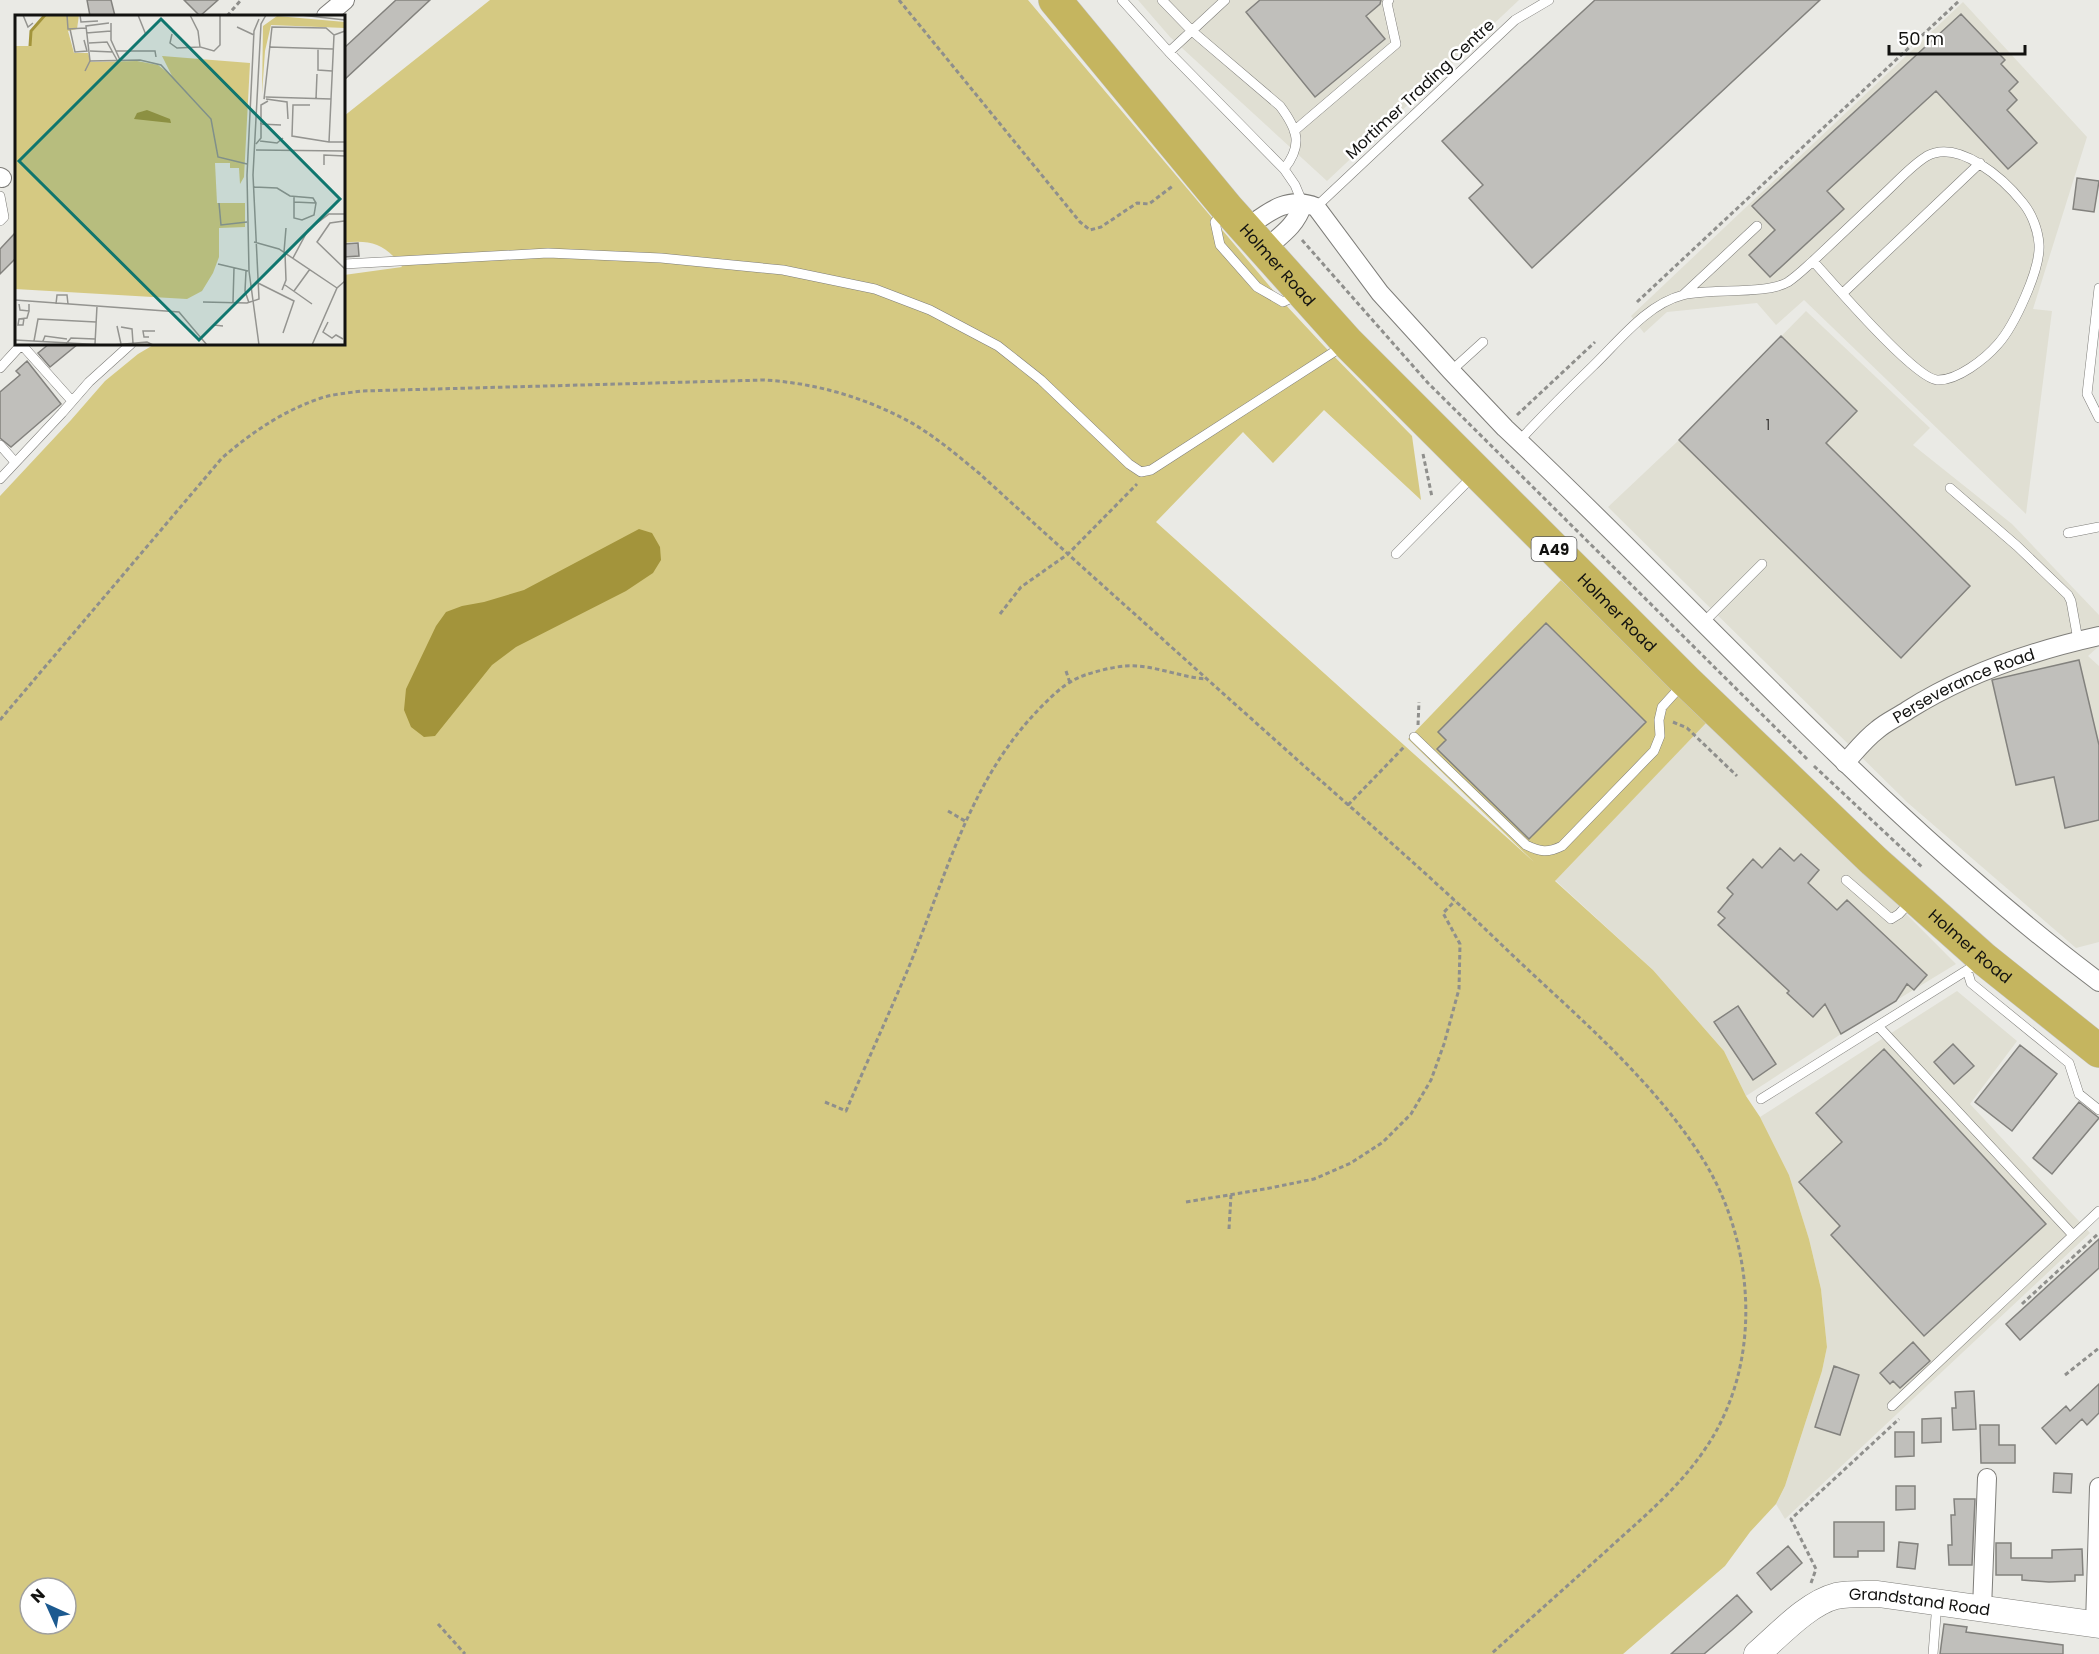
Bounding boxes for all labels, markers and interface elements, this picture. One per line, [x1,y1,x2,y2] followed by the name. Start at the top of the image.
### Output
[1340,14,1500,164] street label: Mortimer Trading Centre
[15,15,345,345] inset map
[1889,18,2026,56] scale bar
[1898,26,1944,51] text: 50 m
[1235,218,1321,311] street label: Holmer Road
[1766,415,1770,435] house number: 1
[1532,537,1576,561] road number: A49
[1573,568,1662,657] street label: Holmer Road
[1888,642,2037,729] street label: Perseverance Road
[1924,903,2017,989] street label: Holmer Road
[18,1576,78,1636] north arrow
[1849,1582,1992,1621] street label: Grandstand Road
[25,1583,50,1608] text: N

